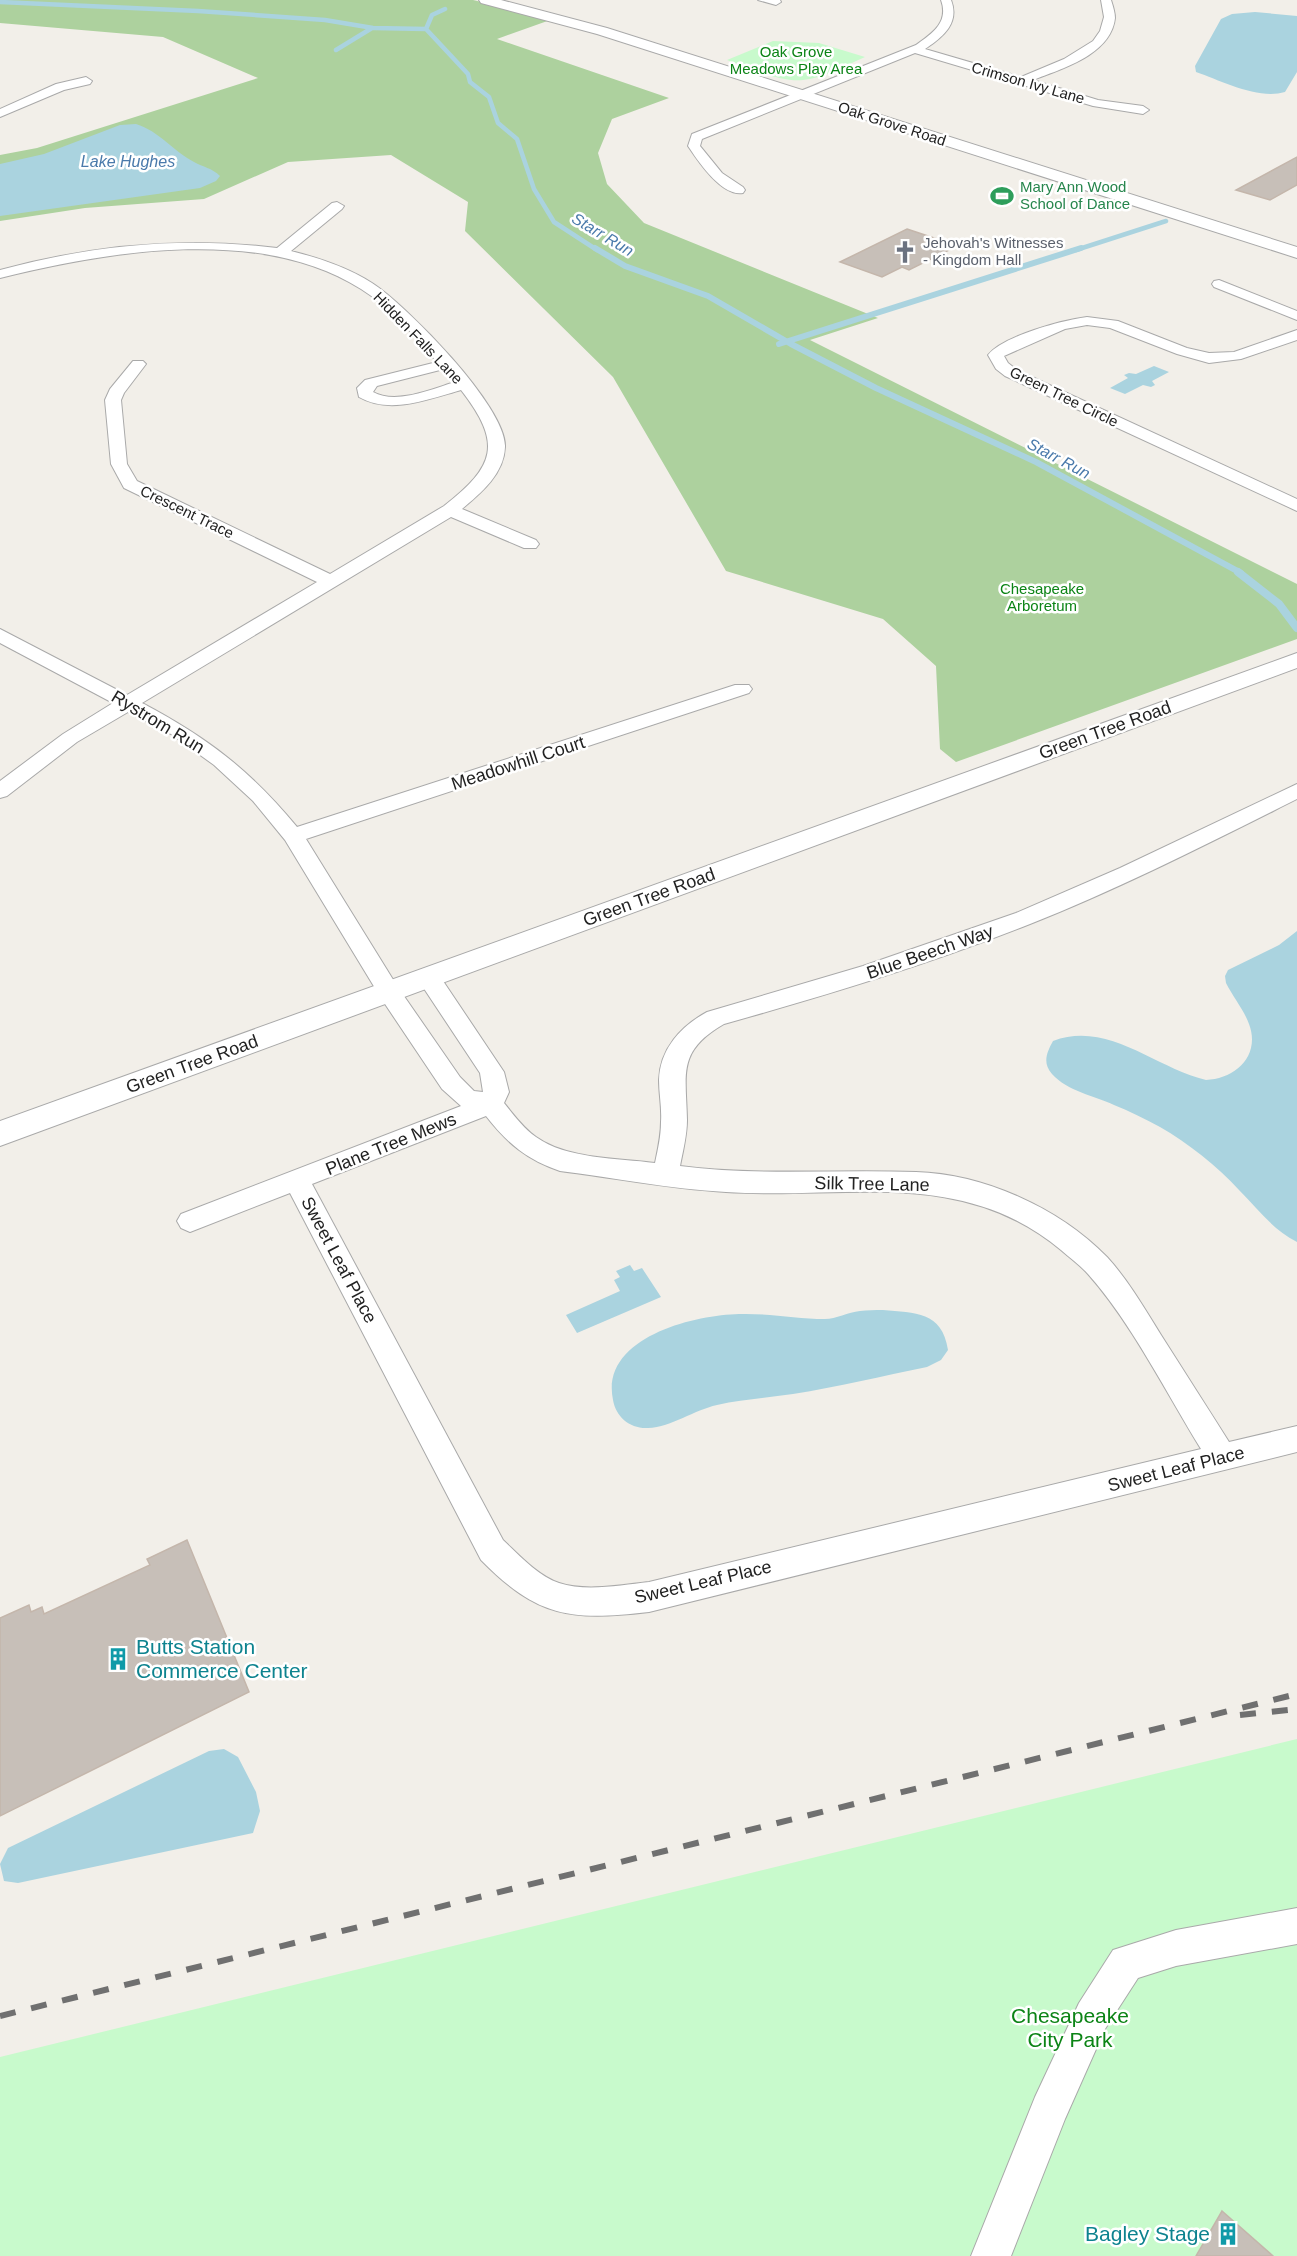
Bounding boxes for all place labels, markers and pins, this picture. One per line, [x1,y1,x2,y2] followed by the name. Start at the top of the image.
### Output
[1020,178,1130,212] place label: Mary Ann Wood School of Dance
[989,183,1015,209] sports icon: Mary Ann Wood School of Dance
[923,234,1063,268] place label: Jehovah's Witnesses - Kingdom Hall
[892,239,918,265] church icon: Jehovah's Witnesses - Kingdom Hall
[136,1635,308,1682] place label: Butts Station Commerce Center
[105,1646,131,1672] building icon: Butts Station Commerce Center
[1215,2221,1241,2247] building icon: Bagley Stage
[1085,2222,1210,2245] place label: Bagley Stage

